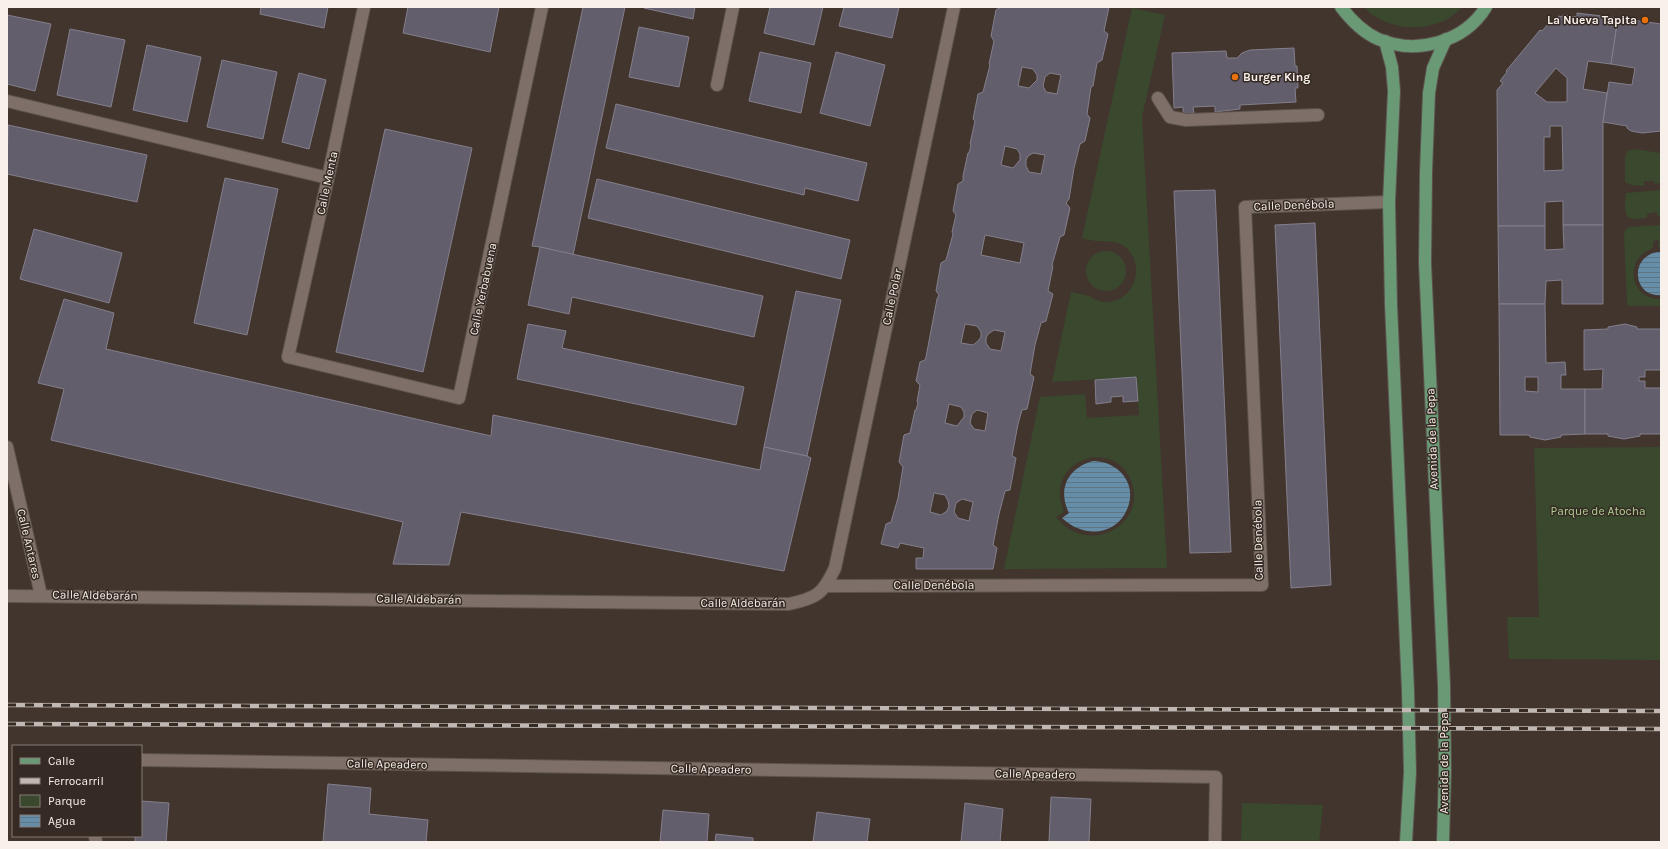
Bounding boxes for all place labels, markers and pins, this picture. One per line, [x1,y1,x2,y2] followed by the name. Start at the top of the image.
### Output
[1547,13,1637,27] place label: La Nueva Tapita
[1640,15,1650,25] marker: La Nueva Tapita
[1243,70,1310,84] place label: Burger King
[1230,72,1240,82] marker: Burger King

